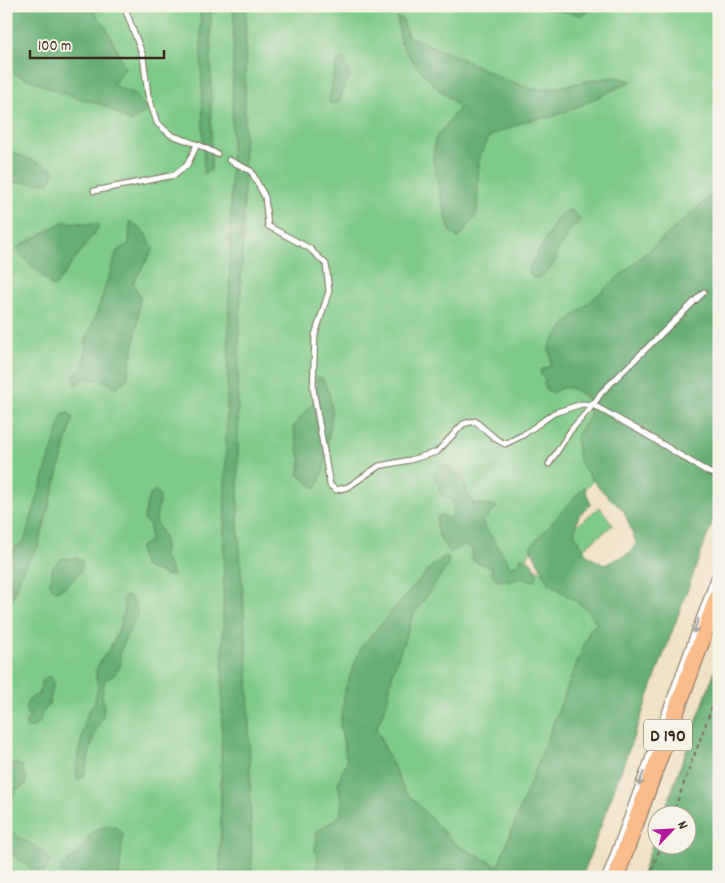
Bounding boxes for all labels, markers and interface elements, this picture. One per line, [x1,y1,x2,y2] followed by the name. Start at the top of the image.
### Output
[30,28,164,60] scale bar
[38,36,71,58] text: 100 m
[691,618,700,634] one-way arrow
[644,720,692,750] road number: D 190
[636,771,645,787] one-way arrow
[648,806,698,856] north arrow
[671,818,693,833] text: N

